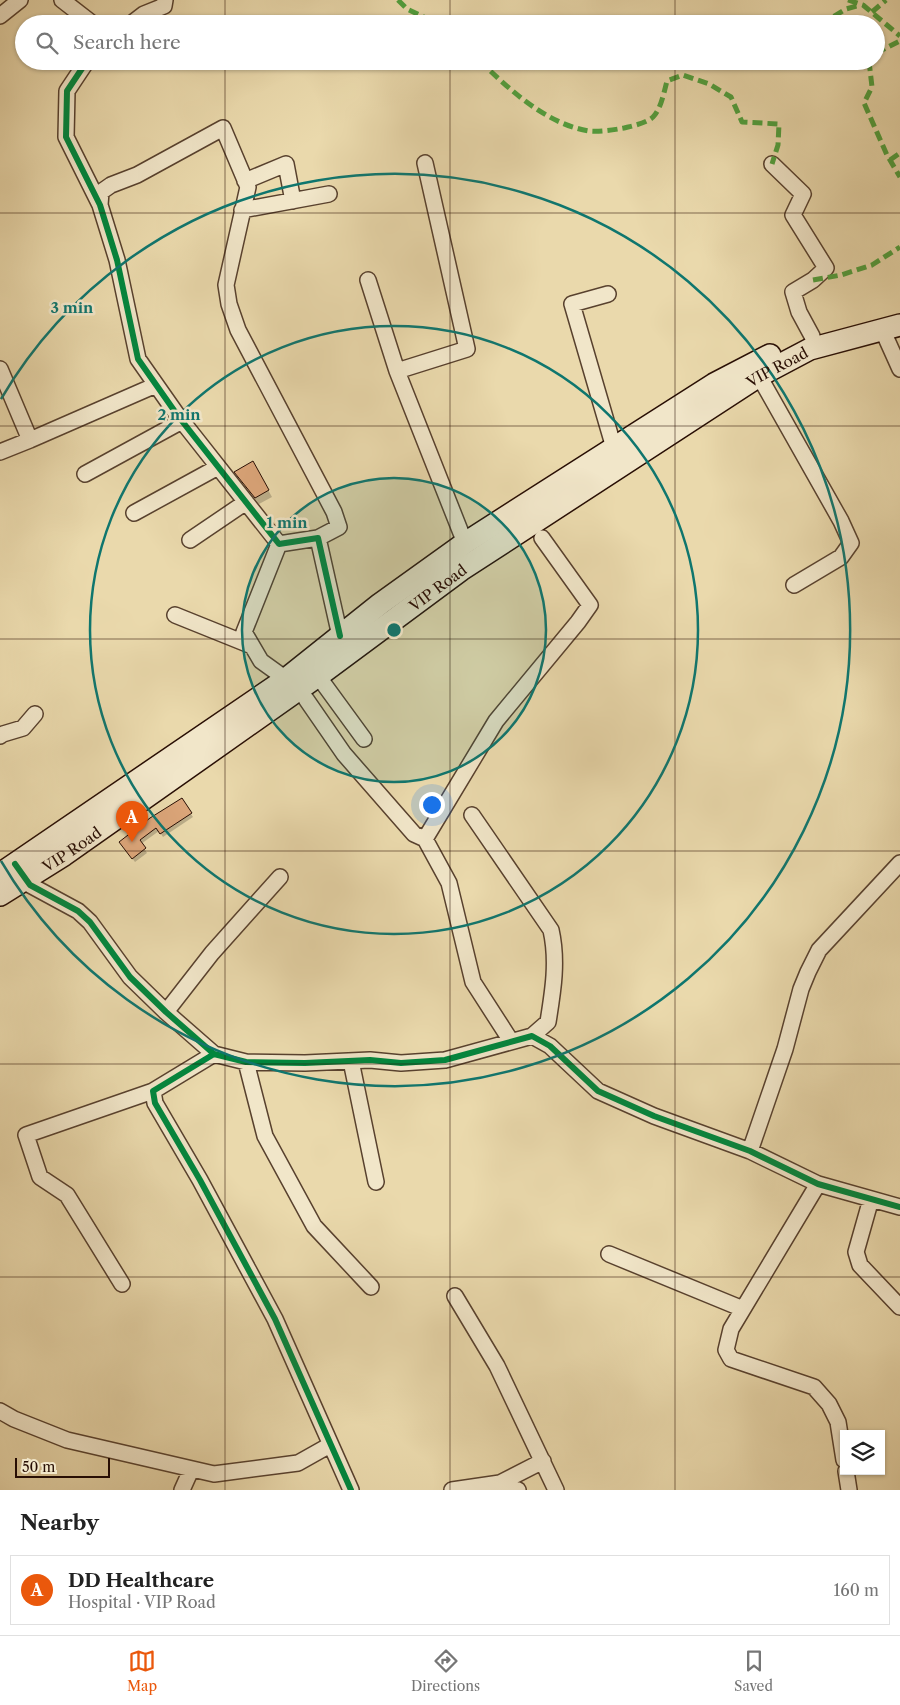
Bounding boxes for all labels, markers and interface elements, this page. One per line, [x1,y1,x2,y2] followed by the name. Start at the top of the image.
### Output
[15,15,885,70] search box
[33,29,61,57] icon: search
[73,31,181,54] text: Search here
[51,298,94,317] text: 3 min
[742,342,811,392] street label: VIP Road
[157,405,201,424] text: 2 min
[266,513,308,532] text: 1 min
[404,560,470,616] street label: VIP Road
[385,621,403,639] centre of rings
[419,792,445,818] your location
[116,801,148,842] pin: A
[38,822,105,876] street label: VIP Road
[840,1430,885,1475] map controls
[840,1430,885,1475] button: layers
[15,1455,110,1478] scale bar
[22,1458,55,1476] text: 50 m
[20,1510,99,1535] text: Nearby
[68,1569,214,1592] text: DD Healthcare
[31,1580,43,1600] text: A
[834,1580,879,1600] text: 160 m
[68,1592,216,1612] text: Hospital · VIP Road
[127,1647,157,1695] tab: Map
[411,1647,480,1695] tab: Directions
[734,1647,773,1695] tab: Saved

